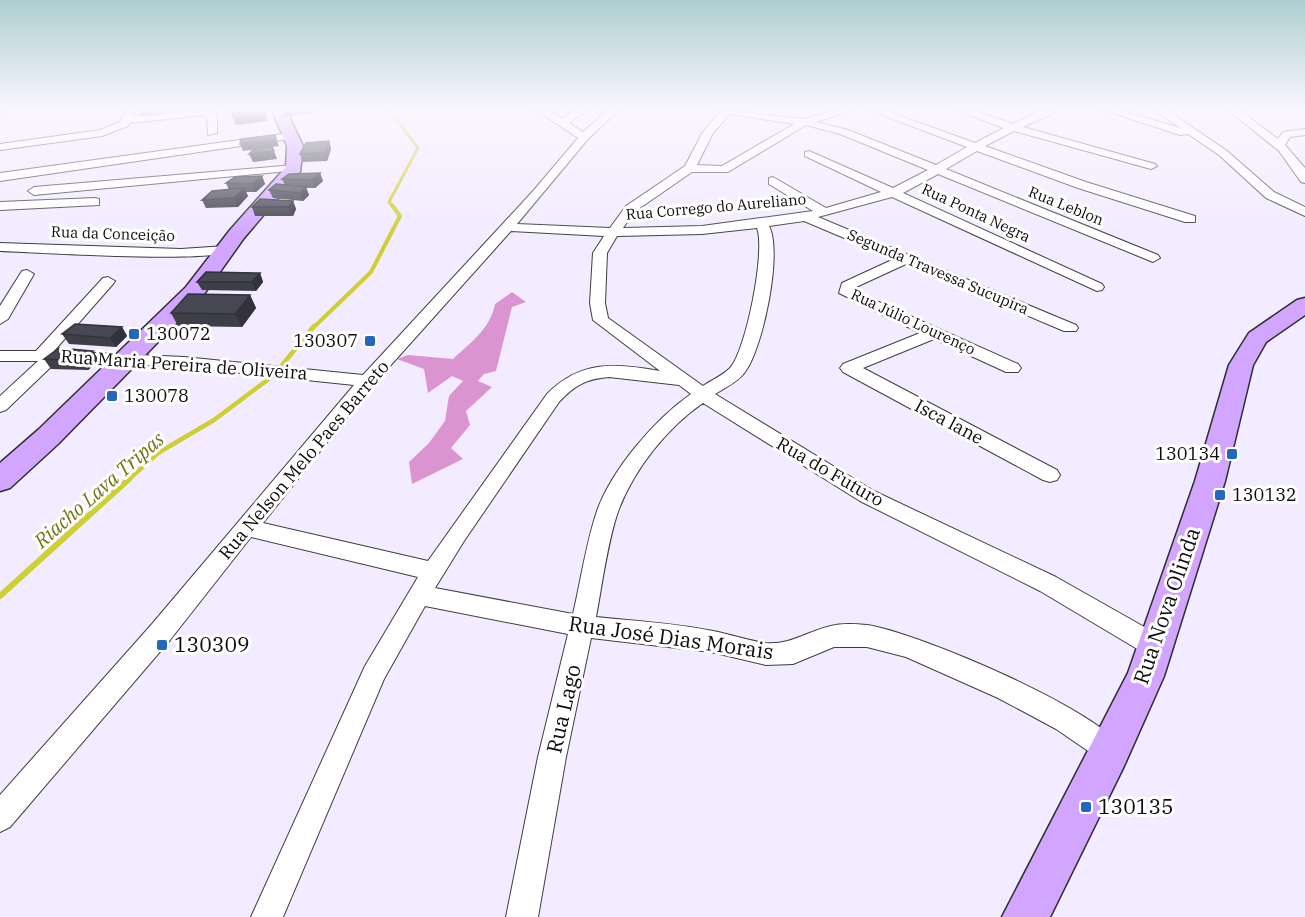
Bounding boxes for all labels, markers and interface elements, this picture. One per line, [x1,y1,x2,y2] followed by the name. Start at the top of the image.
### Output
[919,179,1034,246] street label: Rua Ponta Negra
[1026,182,1107,229] street label: Rua Leblon
[625,189,807,224] street label: Rua Corrego do Aureliano
[51,222,175,245] street label: Rua da Conceição
[845,225,1032,318] street label: Segunda Travessa Sucupira
[848,284,978,359] street label: Rua Júlio Lourenço
[146,322,211,345] place label: 130072
[127,327,141,341] marker: 130072
[293,329,358,352] place label: 130307
[363,334,377,348] marker: 130307
[60,344,308,385] street label: Rua Maria Pereira de Oliveira
[213,355,394,564] street label: Rua Nelson Melo Paes Barreto
[124,384,189,407] place label: 130078
[105,389,119,403] marker: 130078
[911,394,988,449] street label: Isca lane
[27,425,170,554] water label: Riacho Lava Tripas
[773,432,888,512] street label: Rua do Futuro
[1155,442,1220,465] place label: 130134
[1225,447,1239,461] marker: 130134
[1232,483,1297,506] place label: 130132
[1213,488,1227,502] marker: 130132
[1126,524,1206,688] street label: Rua Nova Olinda
[567,609,775,665] street label: Rua José Dias Morais
[174,630,250,658] place label: 130309
[155,638,169,652] marker: 130309
[539,662,587,756] street label: Rua Lago
[1098,792,1174,820] place label: 130135
[1079,800,1093,814] marker: 130135

